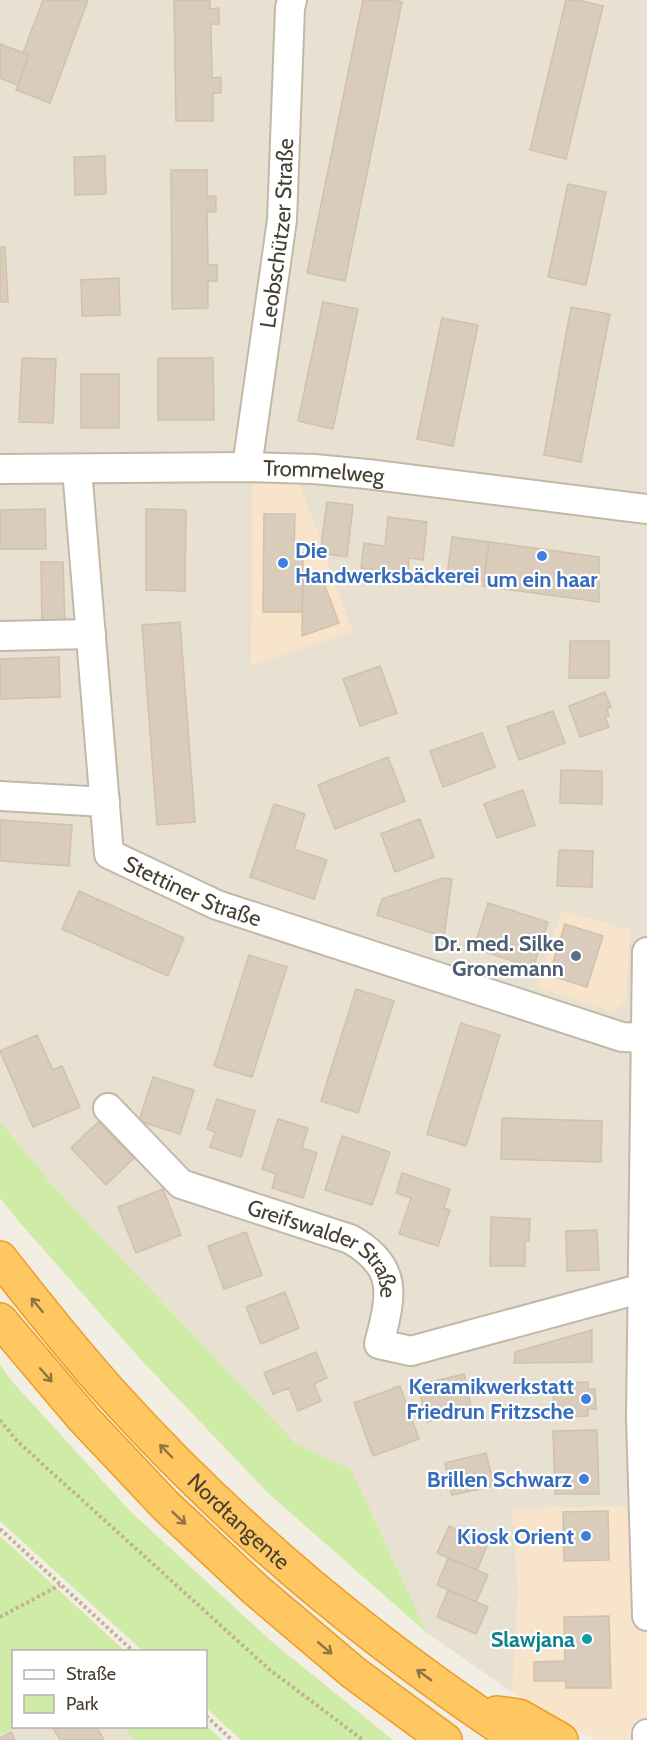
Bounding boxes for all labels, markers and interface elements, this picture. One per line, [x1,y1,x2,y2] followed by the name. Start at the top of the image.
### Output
[254,138,299,330] street label: Leobschützer Straße
[263,454,387,490] street label: Trommelweg
[295,537,480,589] place label: Die Handwerksbäckerei
[535,549,549,563] marker: um ein haar
[276,556,290,570] marker: Die Handwerksbäckerei
[486,566,598,593] place label: um ein haar
[119,850,265,933] street label: Stettiner Straße
[434,930,564,982] place label: Dr. med. Silke Gronemann
[569,949,583,963] marker: Dr. med. Silke Gronemann
[244,1194,401,1298] street label: Greifswalder Straße
[30,1298,44,1313] one-way arrow
[40,1367,53,1383] one-way arrow
[406,1373,574,1425] place label: Keramikwerkstatt Friedrun Fritzsche
[579,1392,593,1406] marker: Keramikwerkstatt Friedrun Fritzsche
[159,1443,173,1458] one-way arrow
[427,1466,573,1493] place label: Brillen Schwarz
[182,1468,295,1575] street label: Nordtangente
[577,1472,591,1486] marker: Brillen Schwarz
[171,1511,186,1525] one-way arrow
[457,1523,574,1550] place label: Kiosk Orient
[579,1529,593,1543] marker: Kiosk Orient
[491,1626,575,1653] place label: Slawjana
[580,1632,594,1646] marker: Slawjana
[317,1641,333,1654] one-way arrow
[12,1650,207,1728] legend
[66,1663,116,1685] text: Straße
[417,1668,433,1681] one-way arrow
[66,1693,99,1715] text: Park

